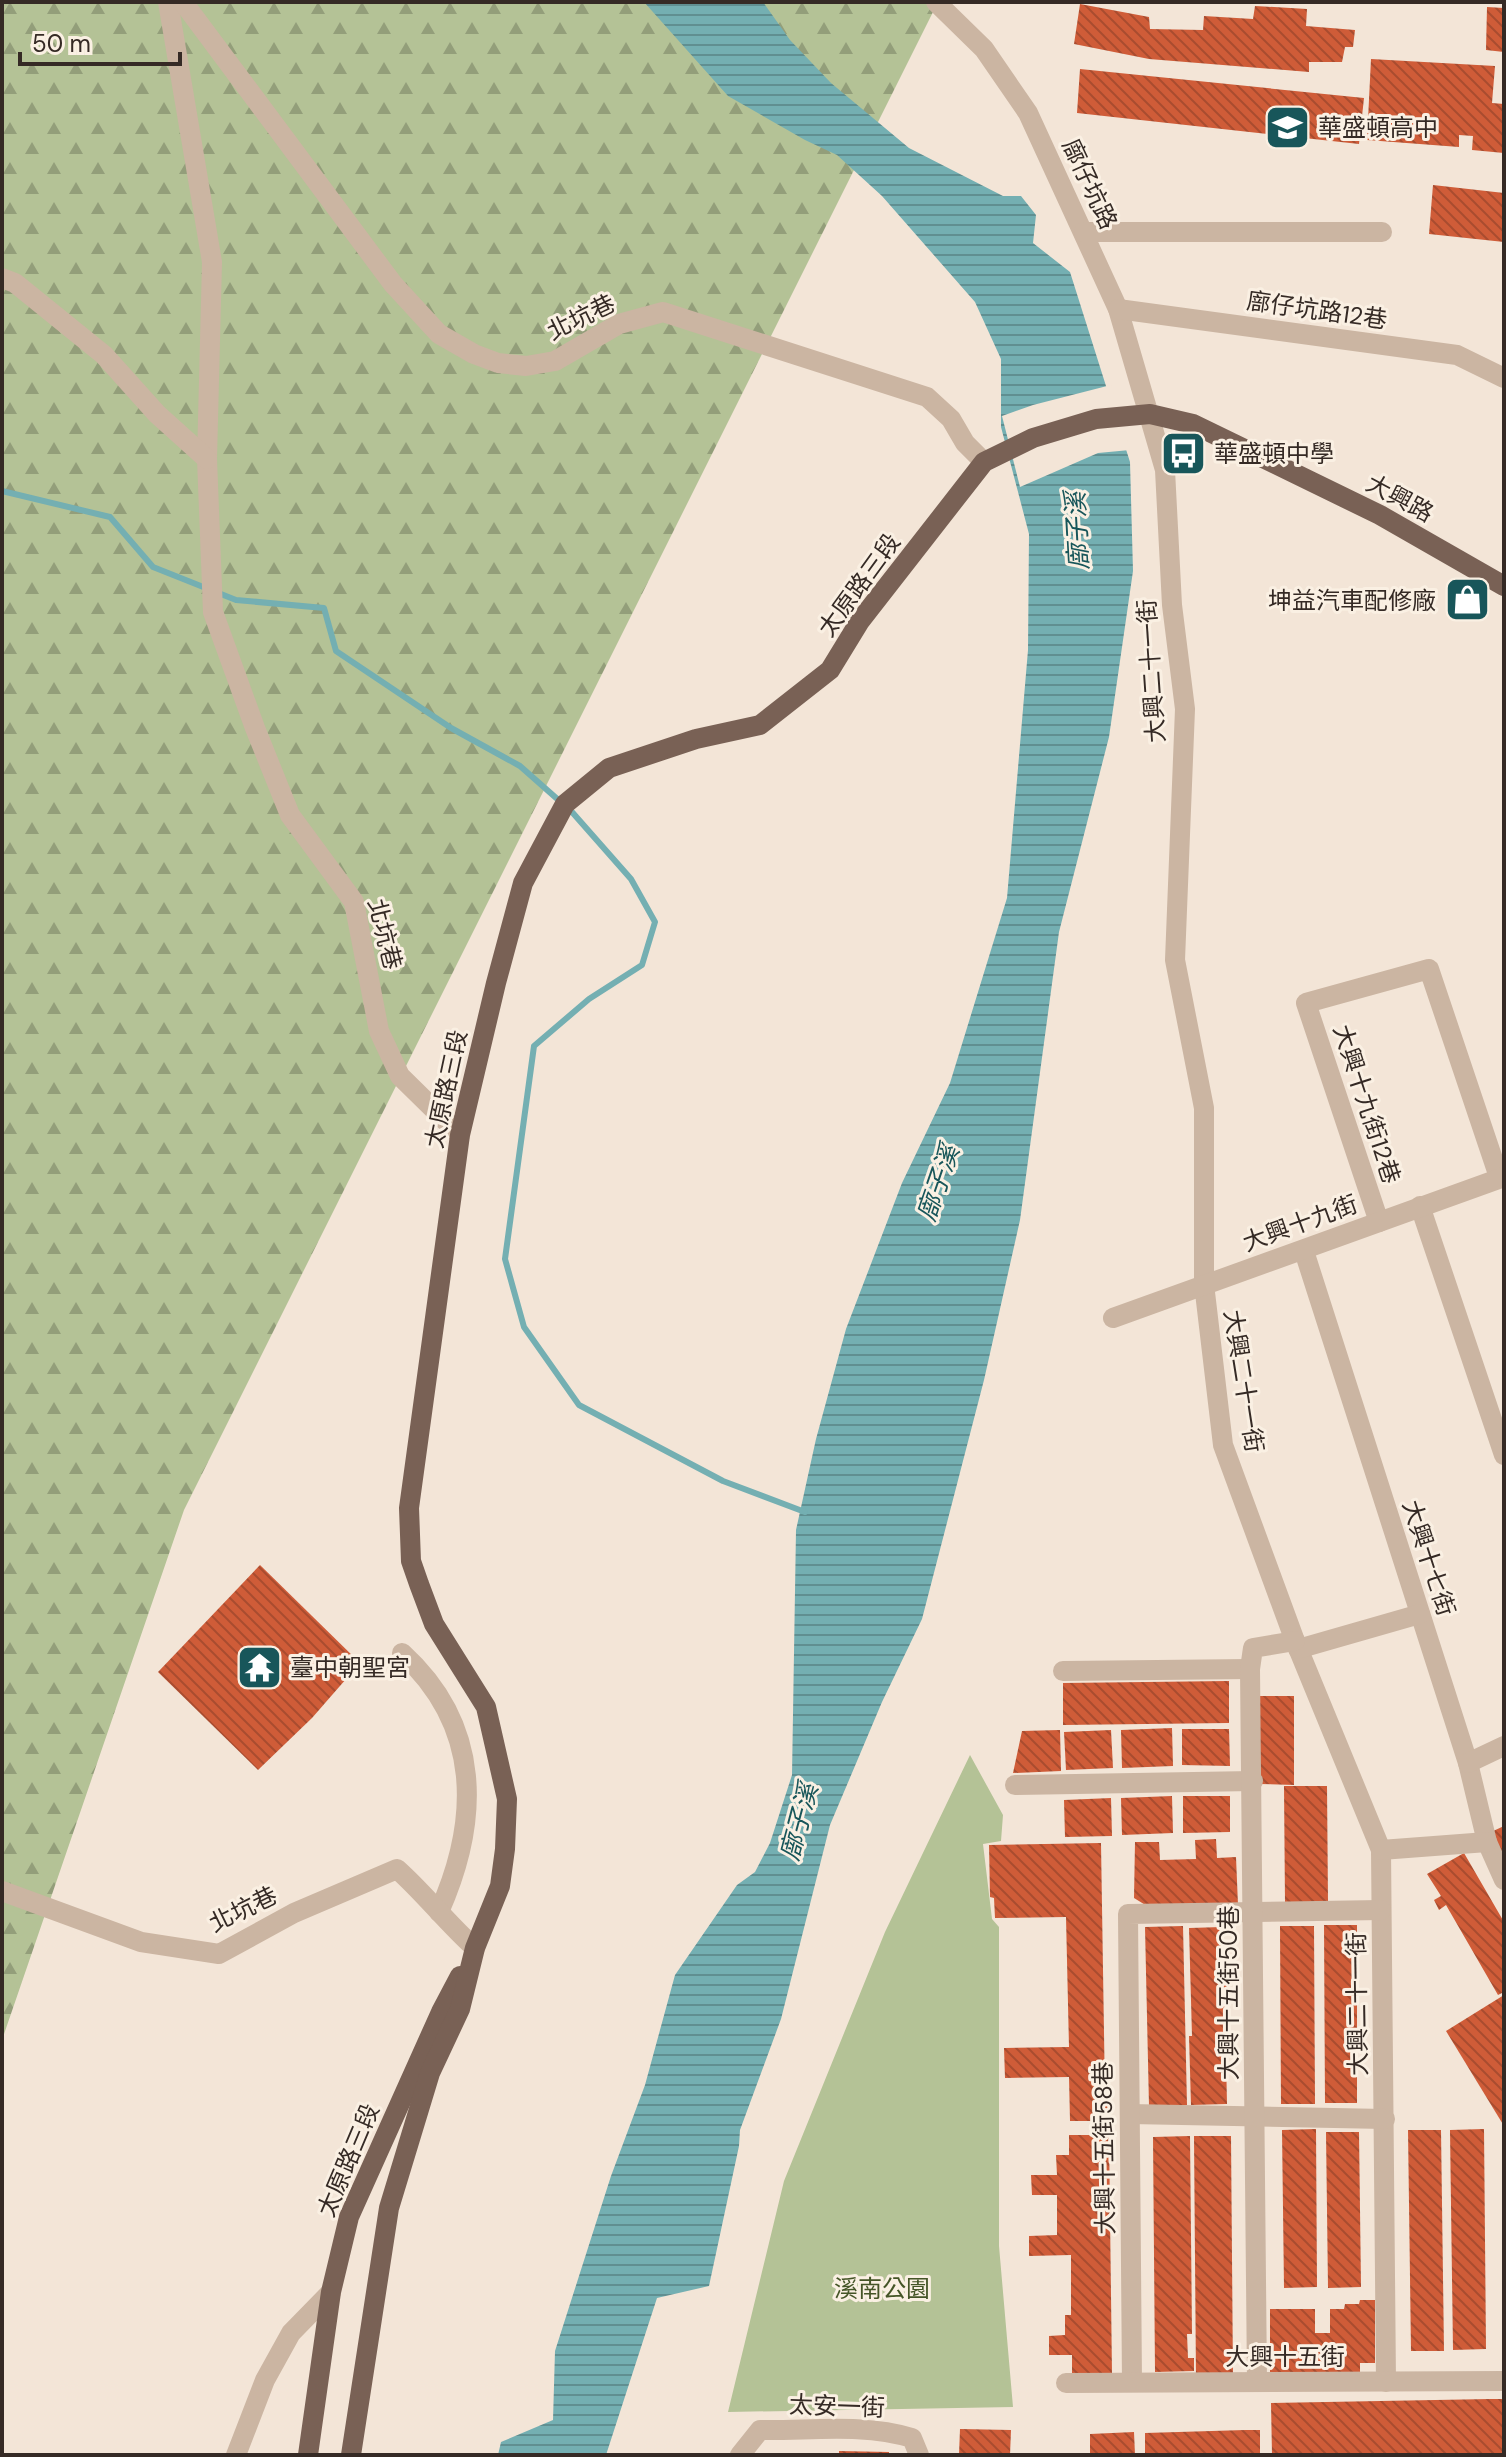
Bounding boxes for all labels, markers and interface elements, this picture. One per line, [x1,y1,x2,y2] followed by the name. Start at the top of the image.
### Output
[20,16,180,66] scale bar
[32,28,91,59] text: 50 m
[1263,103,1311,151] school or university icon: 華盛頓高中
[1318,112,1438,143] place label: 華盛頓高中
[1056,134,1124,234] street label: 廍仔坑路
[1245,285,1389,335] street label: 廍仔坑路12巷
[542,287,620,347] street label: 北坑巷
[1159,429,1207,477] bus stop icon: 華盛頓中學
[1214,438,1334,469] place label: 華盛頓中學
[1361,467,1439,529] street label: 大興路
[1058,487,1096,571] water label: 廍子溪
[811,527,907,643] street label: 太原路三段
[1443,576,1491,624] shop icon: 坤益汽車配修廠
[1268,585,1436,616] place label: 坤益汽車配修廠
[1131,598,1171,744] street label: 大興二十一街
[361,895,409,973] street label: 北坑巷
[1327,1021,1407,1187] street label: 大興十九街12巷
[418,1027,474,1151] street label: 太原路三段
[909,1137,968,1225] water label: 廍子溪
[1238,1188,1362,1258] street label: 大興十九街
[1217,1307,1271,1455] street label: 大興二十一街
[1396,1496,1462,1620] street label: 大興十七街
[235,1643,283,1691] temple icon: 臺中朝聖宮
[290,1652,410,1683] place label: 臺中朝聖宮
[772,1776,827,1864] water label: 廍子溪
[204,1879,282,1939] street label: 北坑巷
[1213,1905,1244,2081] street label: 大興十五街50巷
[1340,1932,1374,2076] street label: 大興二十一街
[1087,2061,1121,2235] street label: 大興十五街58巷
[310,2099,386,2221] street label: 太原路三段
[834,2273,930,2304] park label: 溪南公園
[1225,2341,1345,2372] street label: 大興十五街
[788,2389,886,2423] street label: 太安一街

